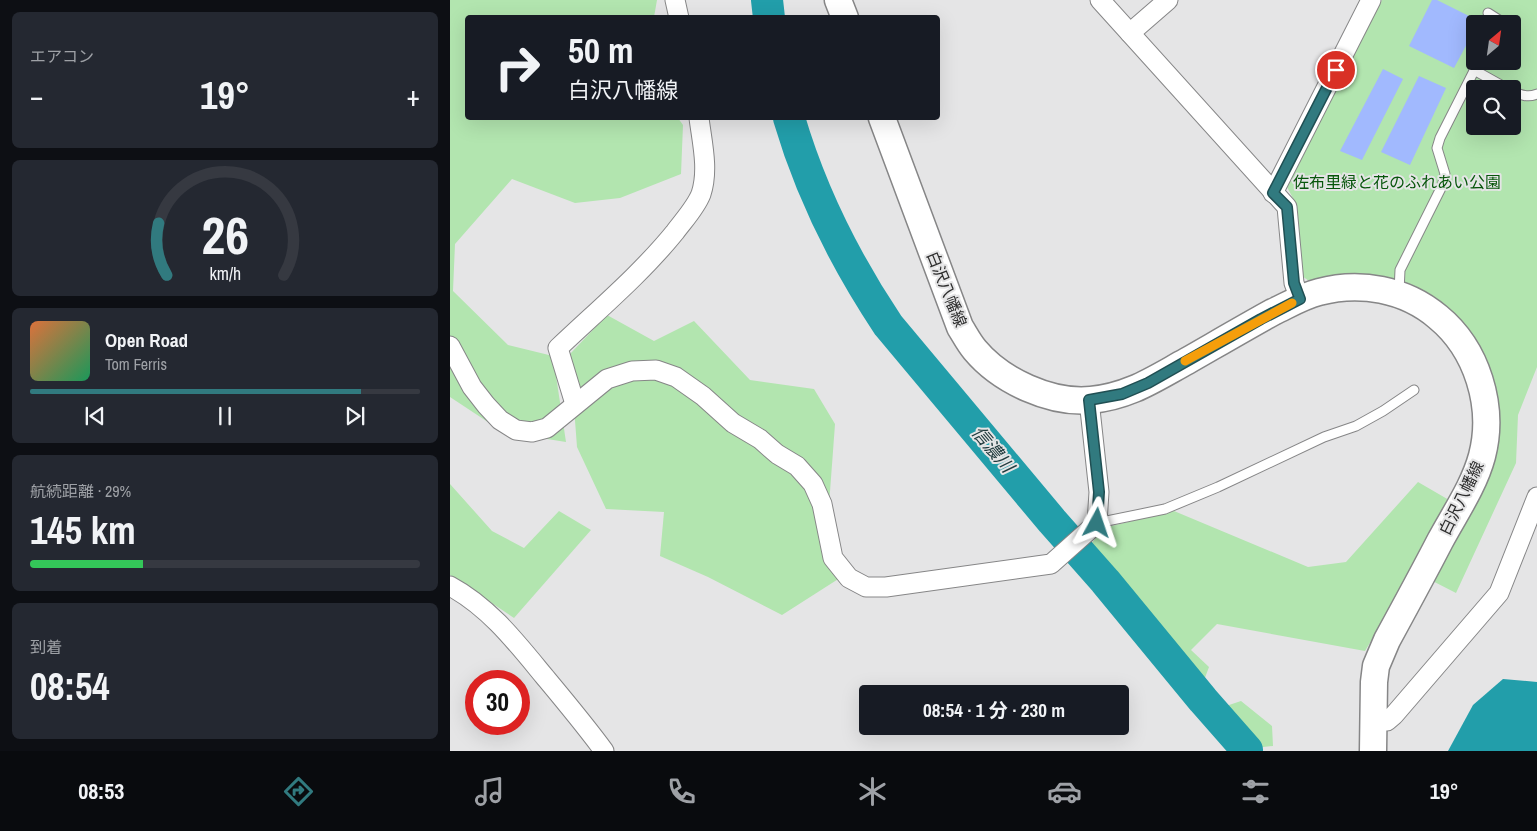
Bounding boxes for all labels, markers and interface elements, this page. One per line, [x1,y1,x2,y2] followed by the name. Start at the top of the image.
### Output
[1466,15,1521,70] north arrow
[1466,15,1521,135] map controls
[568,27,633,74] text: 50 m
[485,35,550,100] icon: right
[30,45,94,67] text: エアコン
[1315,49,1357,91] pin
[1322,56,1350,84] icon: arrive
[200,70,250,121] text: 19°
[568,75,678,105] text: 白沢八幡線
[30,77,43,115] text: −
[407,77,420,115] text: +
[1466,80,1521,135] button: search
[1293,171,1501,193] park label: 佐布里緑と花のふれあい公園
[201,200,249,270] text: 26
[922,248,972,330] street label: 白沢八幡線
[209,262,241,286] text: km/h
[105,327,188,353] text: Open Road
[105,353,167,375] text: Tom Ferris
[81,402,109,430] icon: previous
[211,402,239,430] icon: pause
[341,402,369,430] icon: next
[966,420,1021,479] water label: 信濃川
[1434,457,1488,539] street label: 白沢八幡線
[30,480,131,502] text: 航続距離 · 29%
[1070,496,1122,548] position arrow
[30,505,136,556] text: 145 km
[30,636,62,658] text: 到着
[30,661,110,712] text: 08:54
[465,670,530,735] speed limit sign: 30
[923,697,1065,723] text: 08:54 · 1 分 · 230 m
[281,774,316,809] icon: directions
[472,774,507,809] icon: music
[664,774,699,809] icon: phone
[855,774,890,809] icon: climate
[1047,774,1082,809] icon: car
[1238,774,1273,809] icon: filters
[78,776,124,806] text: 08:53
[1430,776,1459,806] text: 19°

